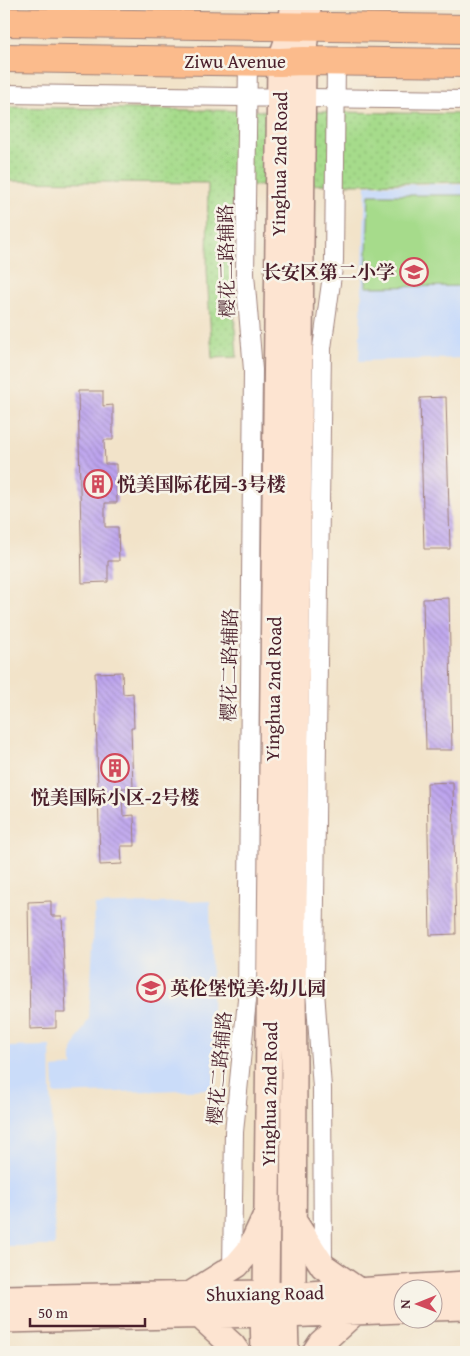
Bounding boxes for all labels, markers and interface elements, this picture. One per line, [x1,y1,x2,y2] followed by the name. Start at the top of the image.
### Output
[184,47,286,75] street label: Ziwu Avenue
[264,90,294,237] street label: Yinghua 2nd Road
[211,204,241,318] street label: 樱花二路辅路
[399,257,429,287] school or university icon: 长安区第二小学
[262,258,395,286] place label: 长安区第二小学
[83,469,113,499] building icon: 悦美国际花园-3号楼
[117,470,286,498] place label: 悦美国际花园-3号楼
[214,608,244,722] street label: 樱花二路辅路
[258,615,288,762] street label: Yinghua 2nd Road
[100,753,130,783] building icon: 悦美国际小区-2号楼
[31,783,199,811] place label: 悦美国际小区-2号楼
[136,973,166,1003] school or university icon: 英伦堡悦美·幼儿园
[170,974,326,1002] place label: 英伦堡悦美·幼儿园
[200,1010,238,1126] street label: 樱花二路辅路
[254,1020,284,1167] street label: Yinghua 2nd Road
[206,1278,325,1308] street label: Shuxiang Road
[392,1278,442,1328] north arrow
[30,1296,145,1328] scale bar
[395,1299,415,1309] text: N
[38,1302,69,1323] text: 50 m

